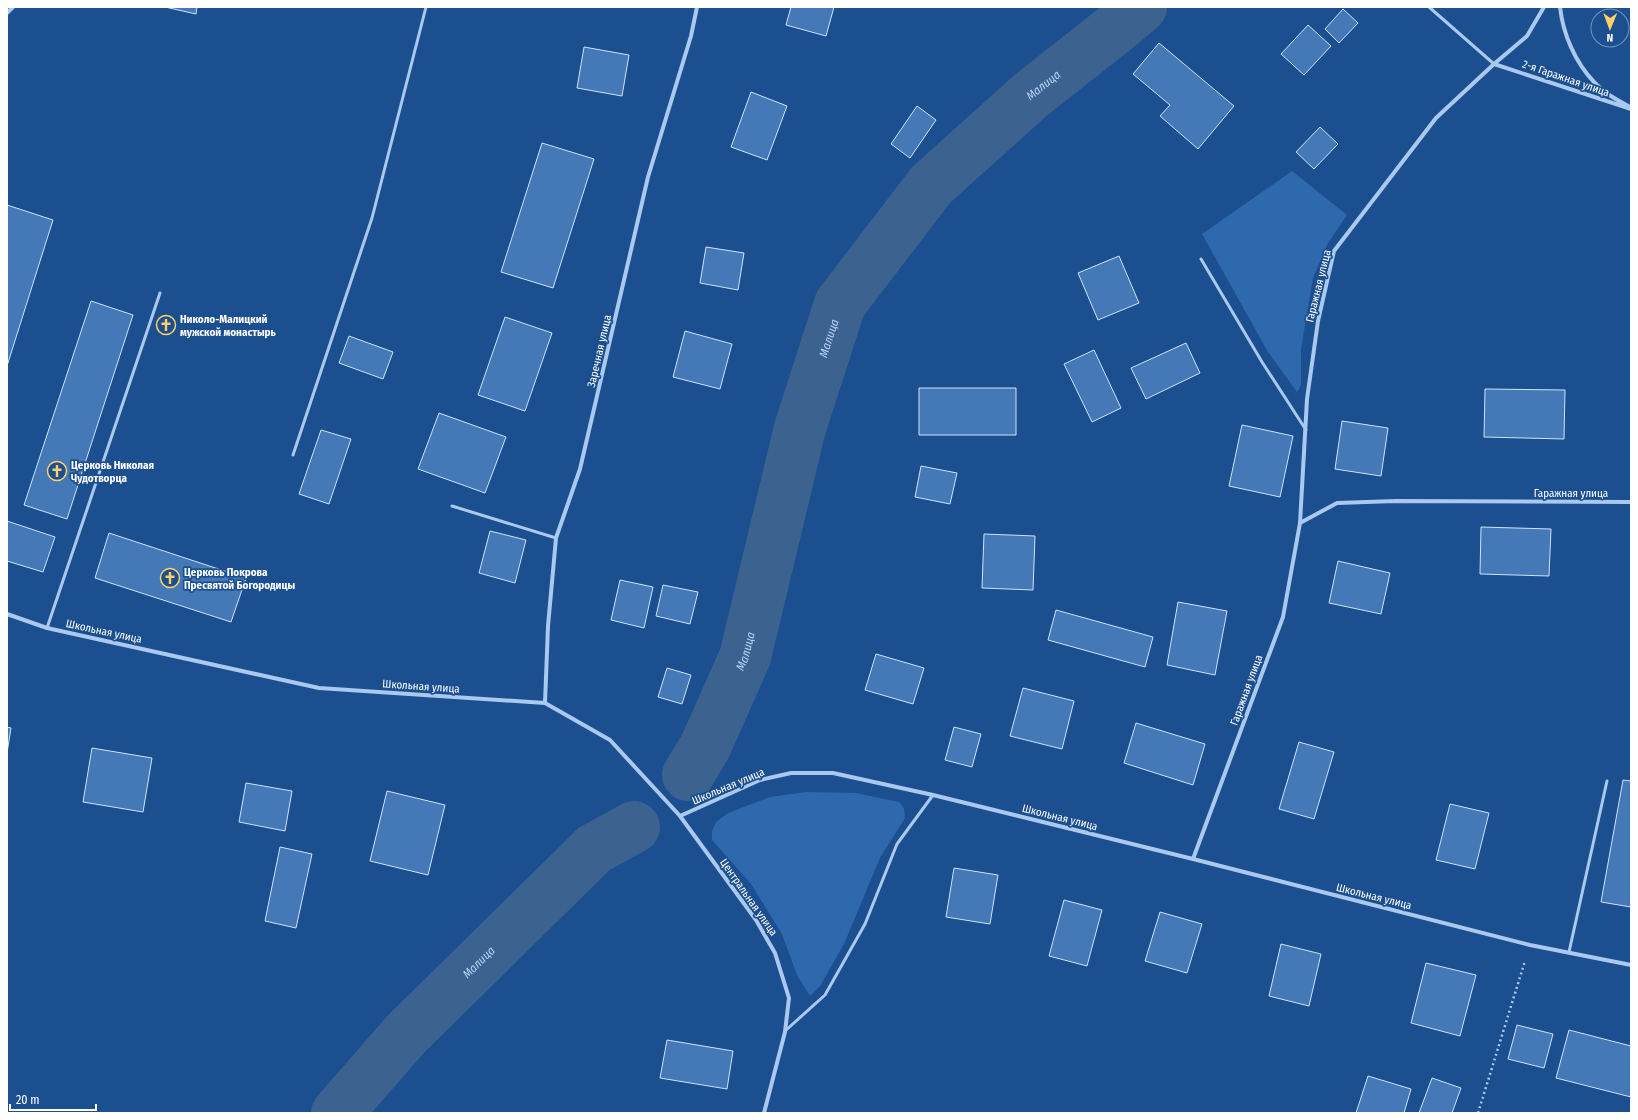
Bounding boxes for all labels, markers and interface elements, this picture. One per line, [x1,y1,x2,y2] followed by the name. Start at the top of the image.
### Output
[1590,8,1630,48] north arrow
[1606,31,1613,44] text: N
[1521,57,1611,99] street label: 2-я Гаражная улица
[1023,68,1063,103] water label: Малица
[1303,248,1334,324] street label: Гаражная улица
[180,313,277,339] place label: Николо-Малицкий мужской монастырь
[155,314,177,336] church icon: Николо-Малицкий мужской монастырь
[585,314,614,389] street label: Заречная улица
[816,317,842,359] water label: Малица
[71,459,154,485] place label: Церковь Николая Чудотворца
[46,460,68,482] church icon: Церковь Николая Чудотворца
[1534,487,1608,500] street label: Гаражная улица
[184,566,295,592] place label: Церковь Покрова Пресвятой Богородицы
[159,567,181,589] church icon: Церковь Покрова Пресвятой Богородицы
[65,617,143,646] street label: Школьная улица
[733,631,758,673] water label: Малица
[1228,653,1265,727] street label: Гаражная улица
[382,677,460,696] street label: Школьная улица
[690,765,766,808] street label: Школьная улица
[1021,802,1099,833] street label: Школьная улица
[717,856,780,938] street label: Центральная улица
[1335,881,1413,912] street label: Школьная улица
[460,944,498,981] water label: Малица
[10,1086,96,1112] scale bar
[16,1093,40,1107] text: 20 m

